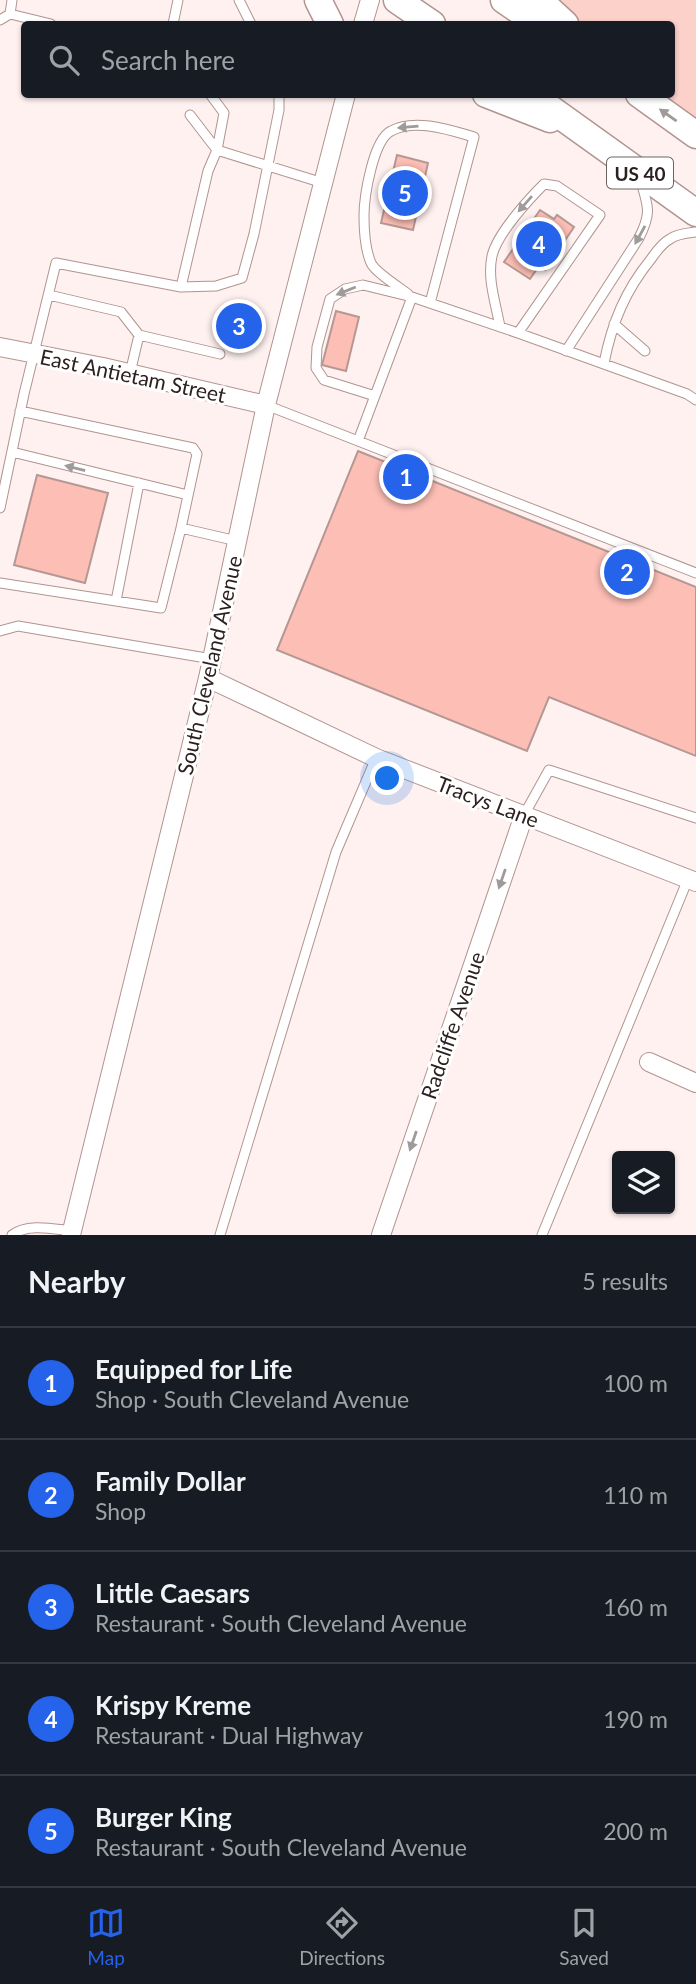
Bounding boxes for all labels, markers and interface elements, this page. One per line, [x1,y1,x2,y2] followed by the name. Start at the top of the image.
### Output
[21,21,675,98] search box
[45,41,83,79] icon: search
[101,44,235,76] text: Search here
[659,108,677,122] one-way arrow
[397,122,419,133] one-way arrow
[607,158,673,188] road number: US 40
[382,167,428,219] pin: 5
[518,196,533,213] one-way arrow
[516,218,562,270] pin: 4
[634,225,646,244] one-way arrow
[335,286,356,297] one-way arrow
[216,300,262,352] pin: 3
[38,343,229,407] street label: East Antietam Street
[383,451,429,503] pin: 1
[64,462,86,473] one-way arrow
[604,546,650,598] pin: 2
[172,553,246,777] street label: South Cleveland Avenue
[370,761,404,795] your location
[433,770,543,832] street label: Tracys Lane
[496,869,507,890] one-way arrow
[415,948,489,1102] street label: Radcliffe Avenue
[407,1131,418,1152] one-way arrow
[612,1151,675,1214] map controls
[612,1151,675,1214] button: layers
[28,1263,126,1299] text: Nearby
[582,1267,668,1295] text: 5 results
[95,1353,292,1385] text: Equipped for Life
[44,1369,58,1397] text: 1
[603,1369,668,1397] text: 100 m
[95,1385,409,1413] text: Shop · South Cleveland Avenue
[95,1465,246,1497] text: Family Dollar
[44,1481,58,1509] text: 2
[603,1481,668,1509] text: 110 m
[95,1497,146,1525] text: Shop
[95,1577,250,1609] text: Little Caesars
[44,1593,58,1621] text: 3
[603,1593,668,1621] text: 160 m
[95,1609,467,1637] text: Restaurant · South Cleveland Avenue
[95,1689,251,1721] text: Krispy Kreme
[44,1705,58,1733] text: 4
[603,1705,668,1733] text: 190 m
[95,1721,363,1749] text: Restaurant · Dual Highway
[95,1801,232,1833] text: Burger King
[44,1817,58,1845] text: 5
[603,1817,668,1845] text: 200 m
[95,1833,467,1861] text: Restaurant · South Cleveland Avenue
[87,1904,125,1969] tab: Map
[299,1904,385,1969] tab: Directions
[559,1904,609,1969] tab: Saved

